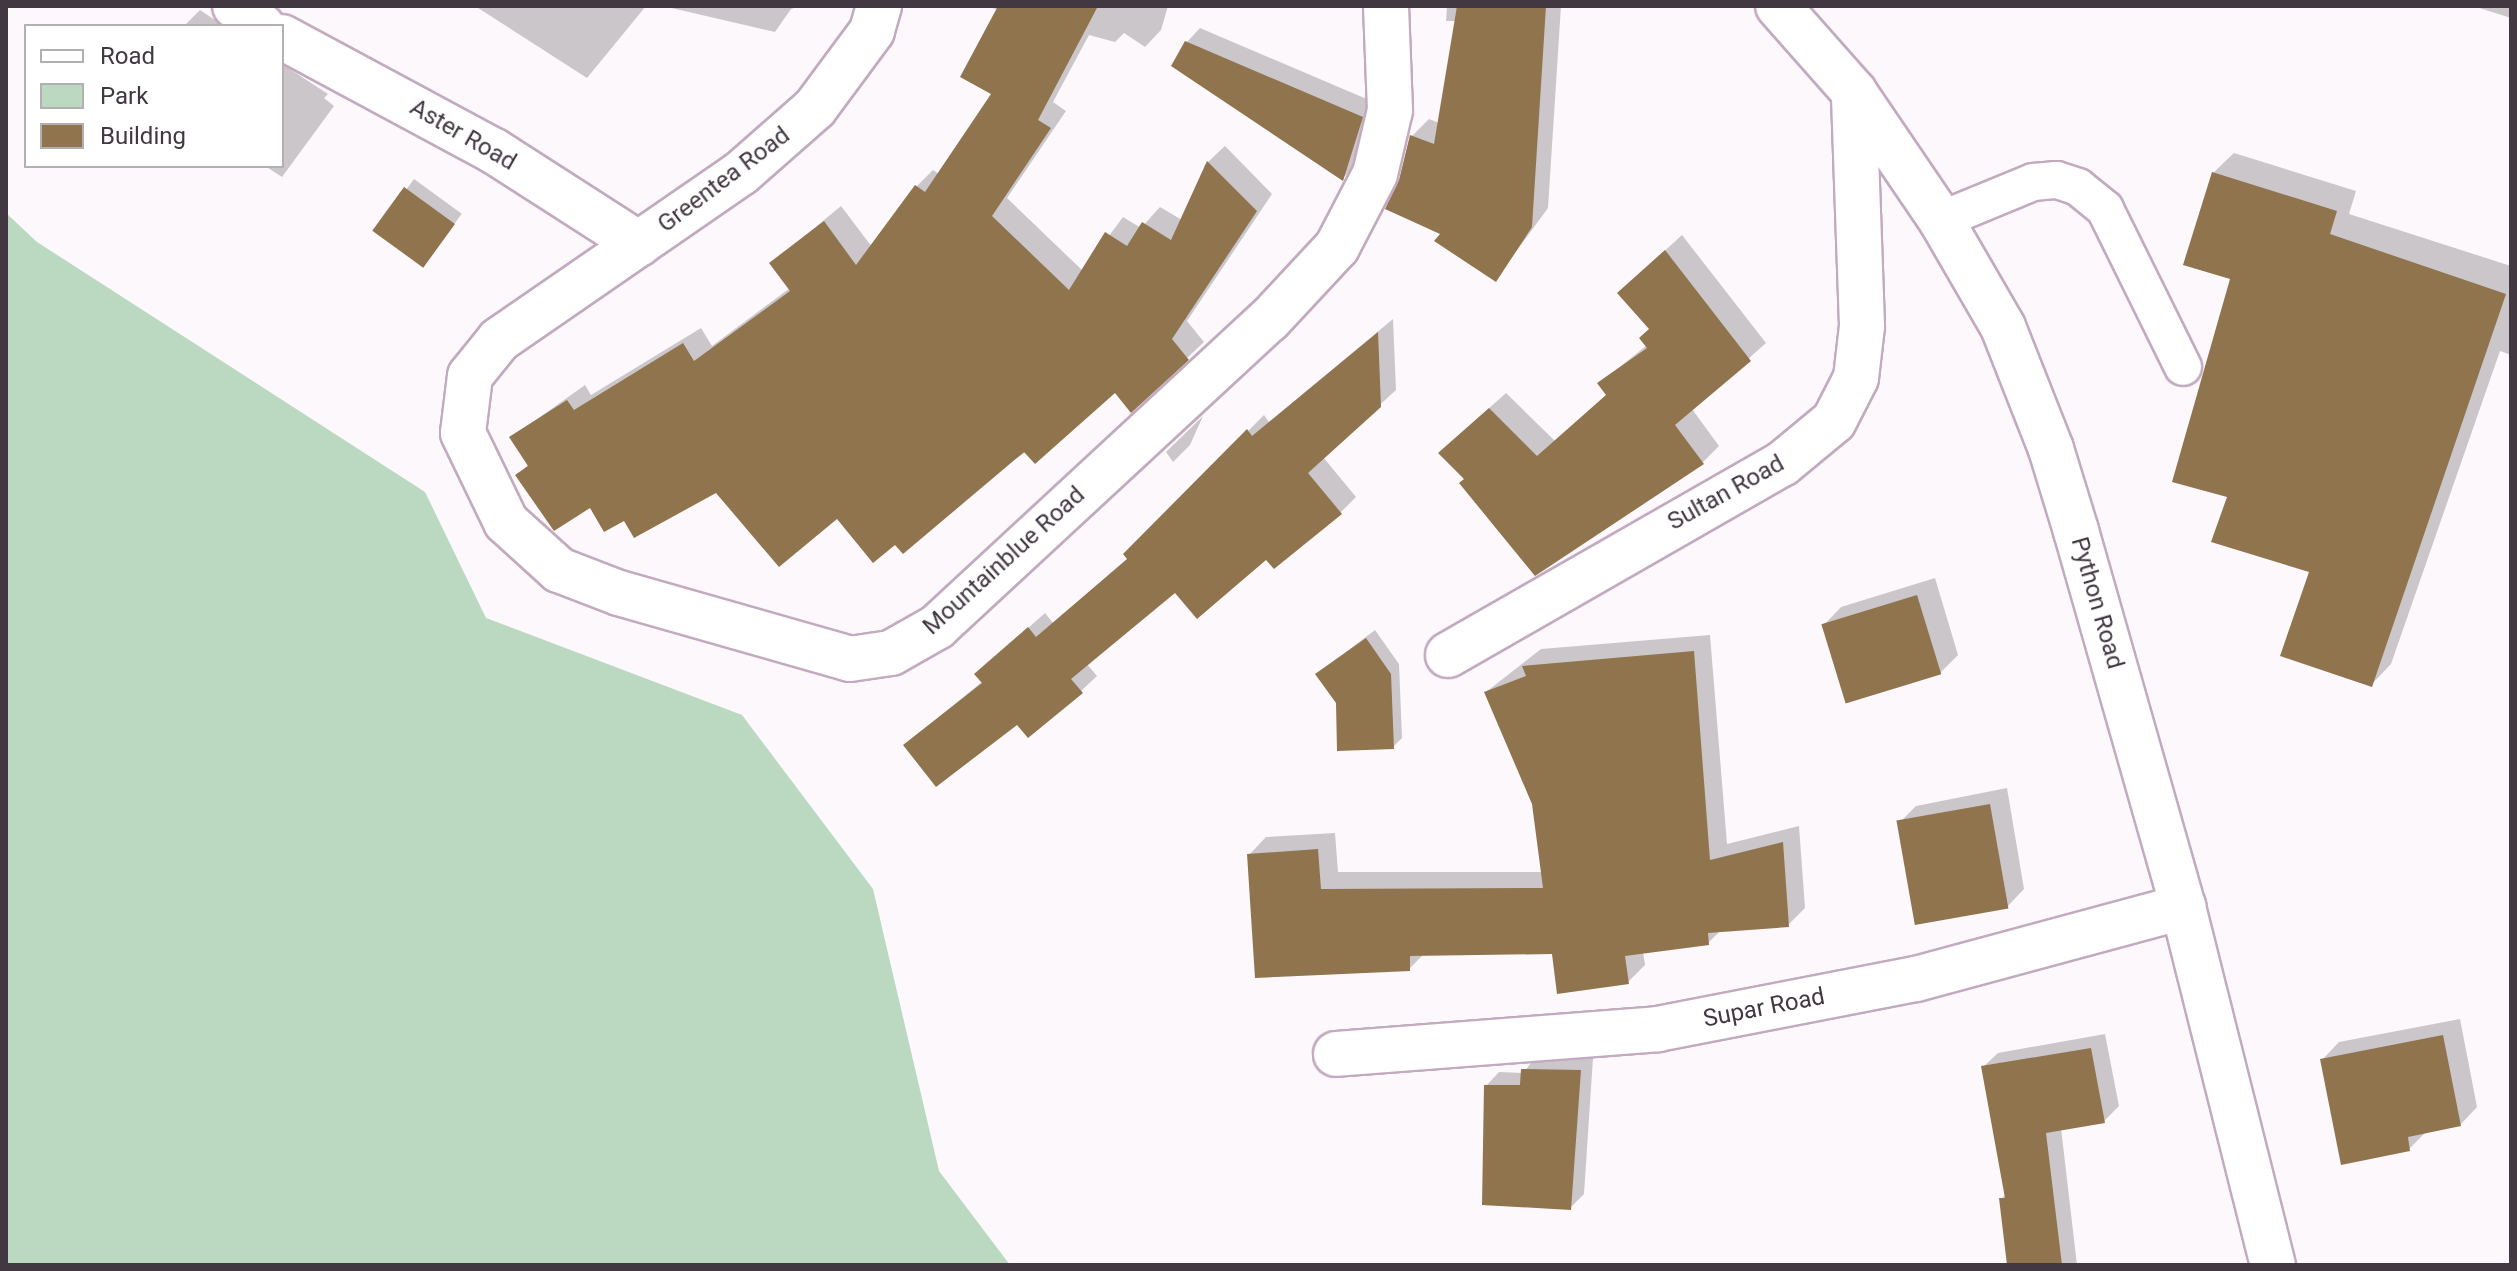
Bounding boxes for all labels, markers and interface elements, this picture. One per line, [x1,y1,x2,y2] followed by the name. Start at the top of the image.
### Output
[24,24,284,168] legend
[100,42,155,70] text: Road
[100,82,148,110] text: Park
[405,93,521,177] street label: Aster Road
[652,121,796,239] street label: Greentea Road
[100,122,186,150] text: Building
[1663,449,1789,537] street label: Sultan Road
[917,481,1091,641] street label: Mountainblue Road
[2064,534,2130,672] street label: Python Road
[1701,982,1827,1034] street label: Supar Road

